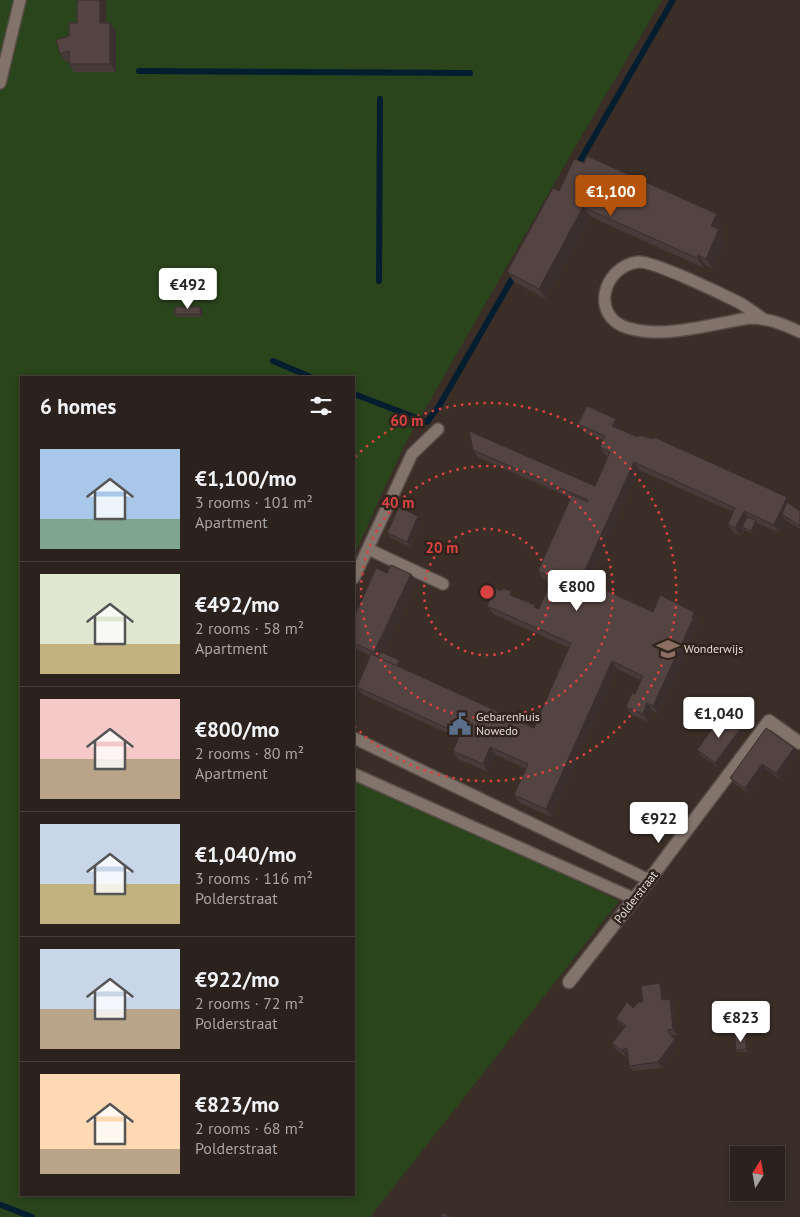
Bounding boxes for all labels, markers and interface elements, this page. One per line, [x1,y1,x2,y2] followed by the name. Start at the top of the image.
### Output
[570,174,652,217] pin: €1,100
[586,181,636,201] text: €1,100
[158,268,218,310] pin: €492
[170,274,206,294] text: €492
[307,392,335,420] icon: filters
[40,393,116,420] text: 6 homes
[391,411,423,430] text: 60 m
[195,465,297,492] text: €1,100/mo
[80,469,140,529] icon: home
[195,492,313,512] text: 3 rooms · 101 m²
[382,493,414,512] text: 40 m
[195,512,268,532] text: Apartment
[426,538,458,557] text: 20 m
[547,570,607,612] pin: €800
[559,576,595,596] text: €800
[478,583,496,601] centre of rings
[195,591,279,618] text: €492/mo
[80,594,140,654] icon: home
[195,618,304,638] text: 2 rooms · 58 m²
[655,636,681,662] school or university icon: Wonderwijs
[195,638,268,658] text: Apartment
[684,641,743,656] place label: Wonderwijs
[678,696,760,739] pin: €1,040
[694,703,744,723] text: €1,040
[476,709,540,738] place label: Gebarenhuis Nowedo
[447,711,473,737] public building icon: Gebarenhuis Nowedo
[195,716,279,743] text: €800/mo
[80,719,140,779] icon: home
[195,743,304,763] text: 2 rooms · 80 m²
[195,763,268,783] text: Apartment
[629,802,689,844] pin: €922
[641,808,677,828] text: €922
[195,841,297,868] text: €1,040/mo
[80,844,140,904] icon: home
[195,868,313,888] text: 3 rooms · 116 m²
[611,868,661,926] street label: Polderstraat
[195,888,278,908] text: Polderstraat
[195,966,279,993] text: €922/mo
[80,969,140,1029] icon: home
[195,993,304,1013] text: 2 rooms · 72 m²
[711,1000,771,1043] pin: €823
[723,1007,759,1027] text: €823
[195,1013,278,1033] text: Polderstraat
[195,1091,279,1118] text: €823/mo
[80,1094,140,1154] icon: home
[195,1118,304,1138] text: 2 rooms · 68 m²
[195,1138,278,1158] text: Polderstraat
[730,1146,785,1201] north arrow
[730,1146,785,1201] map controls

